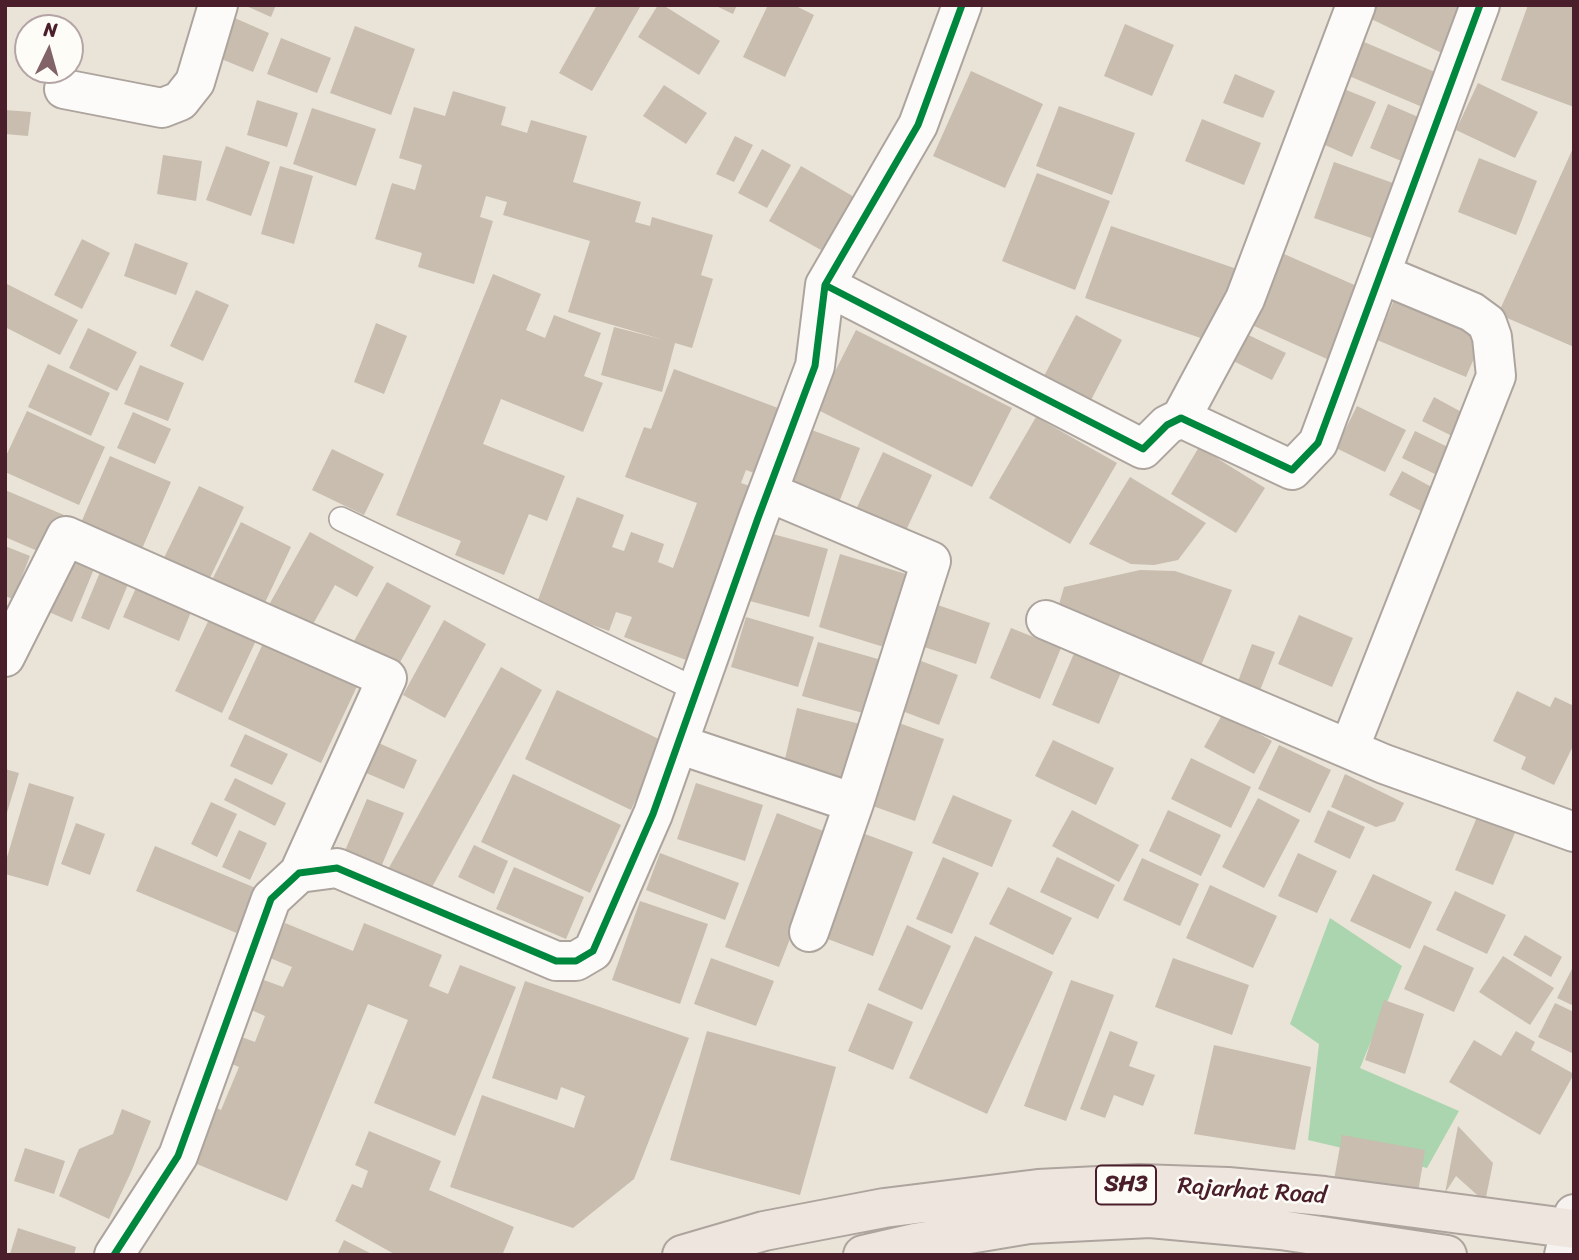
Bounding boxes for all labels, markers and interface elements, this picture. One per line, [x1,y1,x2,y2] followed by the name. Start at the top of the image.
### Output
[43,13,59,47] text: N
[14,14,84,84] north arrow
[1096,1166,1156,1204] road number: SH3
[1177,1172,1327,1212] street label: Rajarhat Road

